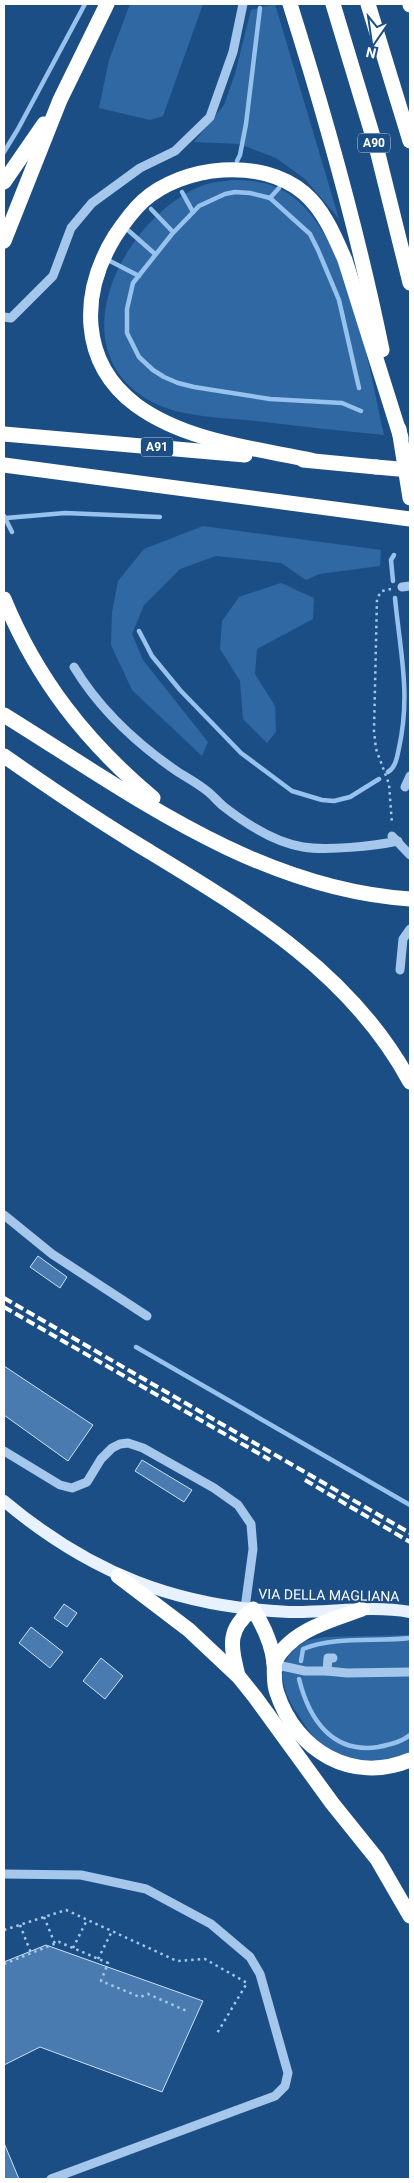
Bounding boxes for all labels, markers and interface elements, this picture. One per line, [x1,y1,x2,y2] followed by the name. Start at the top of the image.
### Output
[349,15,399,65] north arrow
[364,44,378,62] text: N
[358,134,390,152] road number: A90
[141,438,173,457] road number: A91
[258,1586,400,1604] street label: VIA DELLA MAGLIANA

